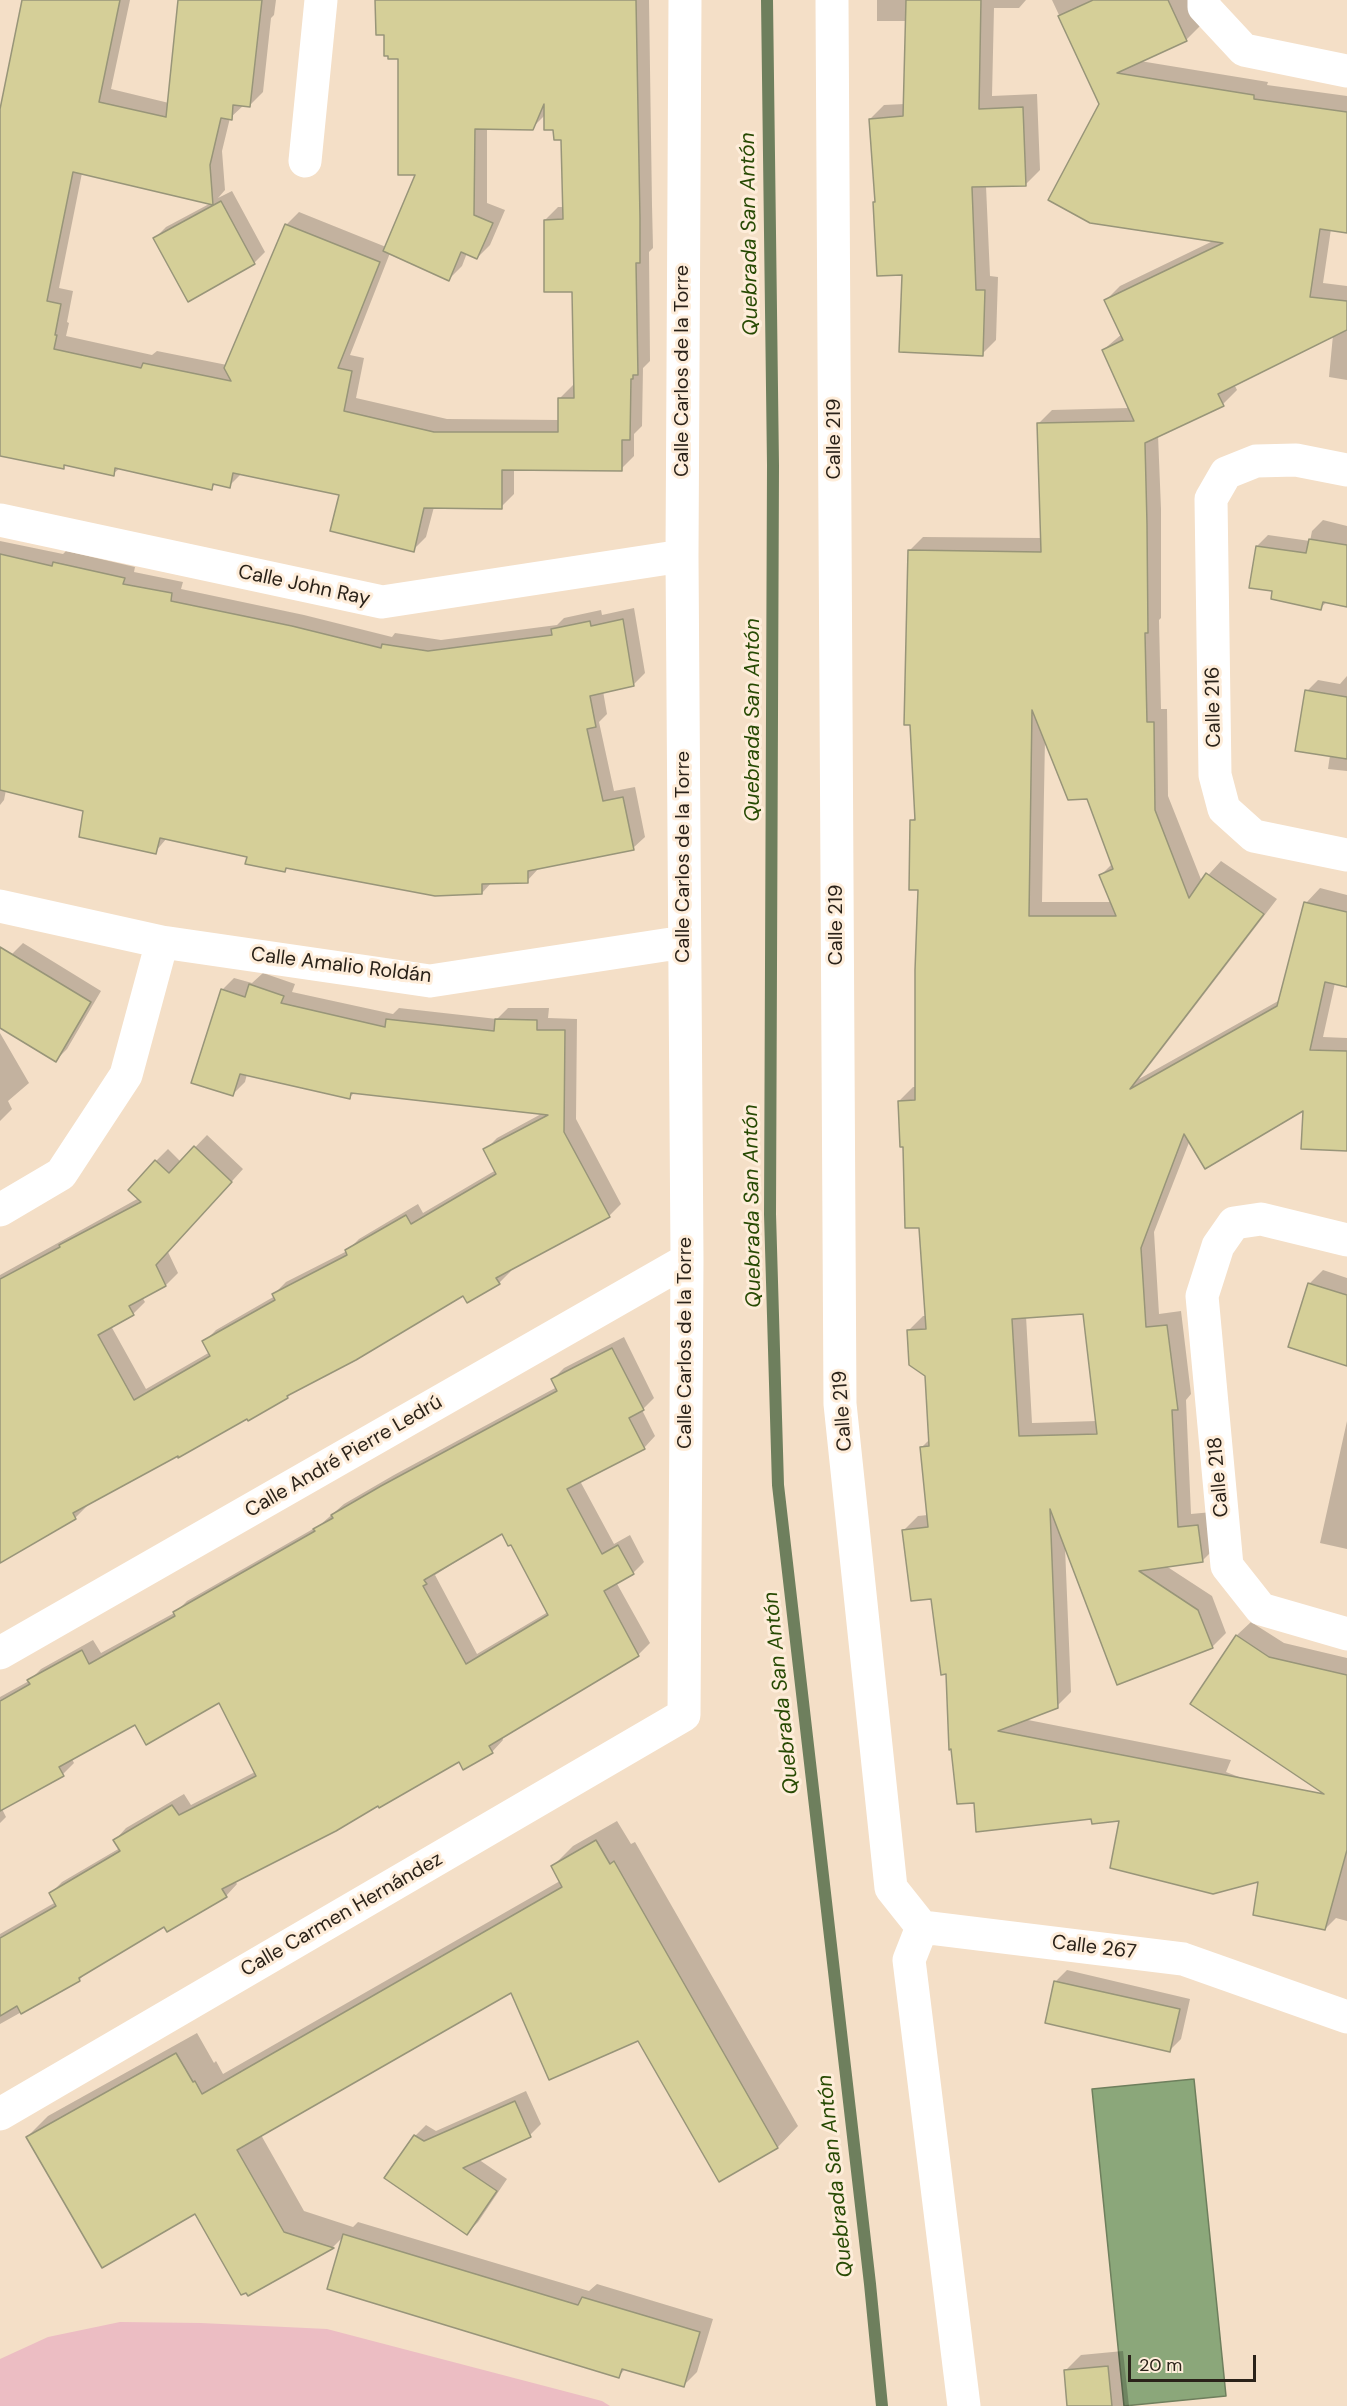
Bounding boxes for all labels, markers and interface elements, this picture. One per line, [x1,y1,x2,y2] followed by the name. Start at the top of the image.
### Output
[736,132,764,336] water label: Quebrada San Antón
[671,265,695,477] street label: Calle Carlos de la Torre
[823,398,847,480] street label: Calle 219
[236,560,372,612] street label: Calle John Ray
[740,618,766,822] water label: Quebrada San Antón
[1201,666,1227,748] street label: Calle 216
[672,751,696,963] street label: Calle Carlos de la Torre
[825,884,849,966] street label: Calle 219
[249,943,433,989] street label: Calle Amalio Roldán
[739,1104,767,1308] water label: Quebrada San Antón
[674,1237,698,1449] street label: Calle Carlos de la Torre
[828,1370,858,1452] street label: Calle 219
[241,1391,447,1523] street label: Calle André Pierre Ledrú
[1204,1436,1234,1518] street label: Calle 218
[759,1590,805,1796] water label: Quebrada San Antón
[237,1847,447,1983] street label: Calle Carmen Hernández
[1050,1931,1138,1965] street label: Calle 267
[813,2073,859,2279] water label: Quebrada San Antón
[1131,2343,1258,2381] scale bar
[1139,2353,1182,2377] text: 20 m

